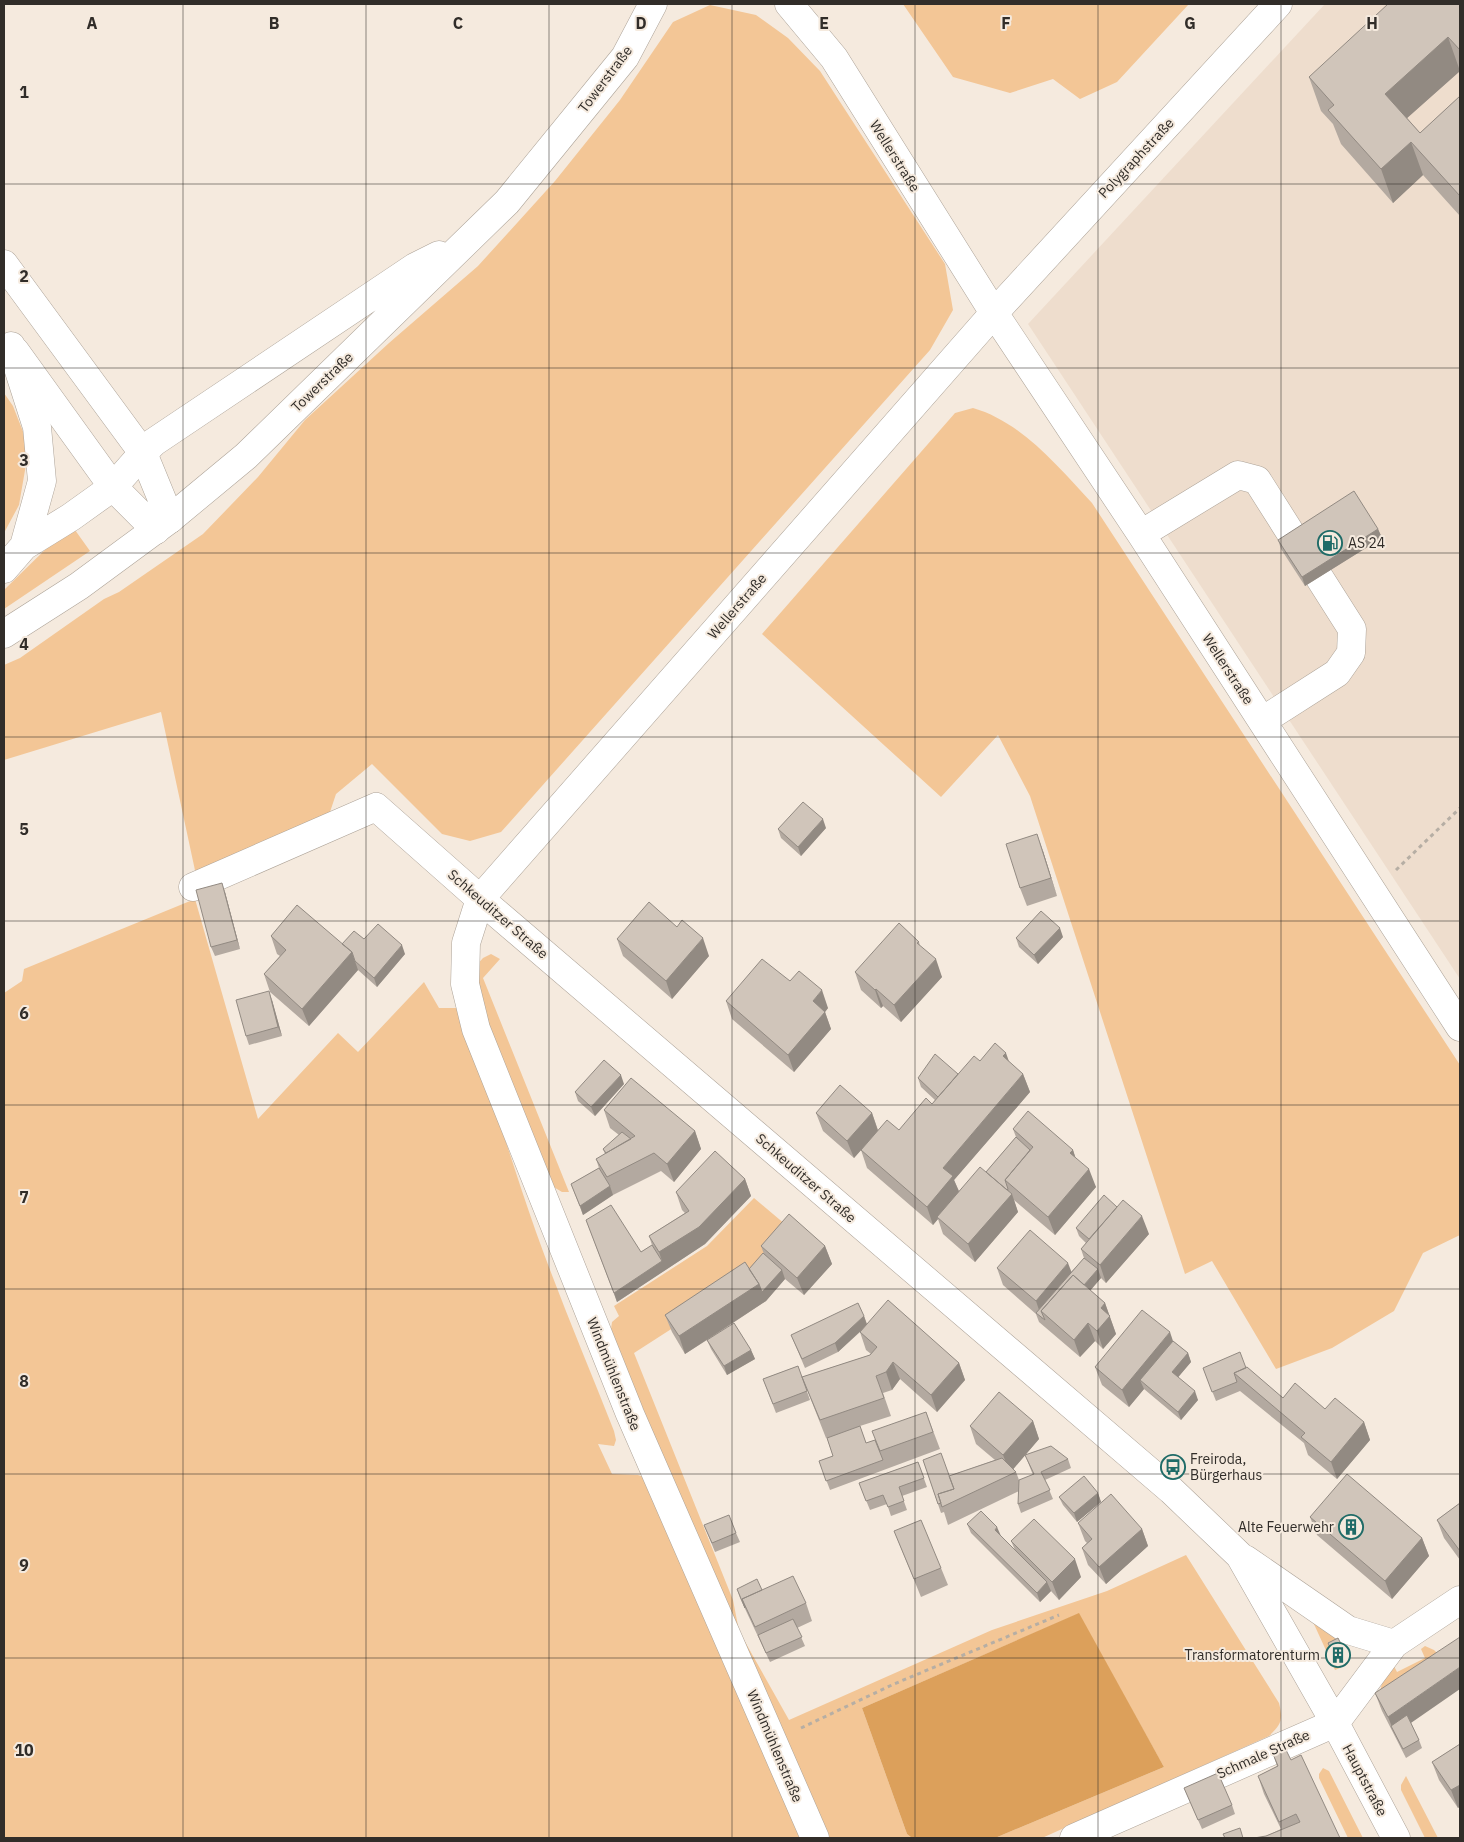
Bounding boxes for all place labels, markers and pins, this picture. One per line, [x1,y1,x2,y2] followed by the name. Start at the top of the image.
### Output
[1317,530,1343,556] fuel station icon: AS 24
[1348,534,1385,552] place label: AS 24
[1190,1450,1262,1484] place label: Freiroda, Bürgerhaus
[1160,1454,1186,1480] bus stop icon: Freiroda, Bürgerhaus
[1338,1514,1364,1540] building icon: Alte Feuerwehr
[1238,1518,1334,1536] place label: Alte Feuerwehr
[1325,1642,1351,1668] building icon: Transformatorenturm
[1185,1646,1320,1664] place label: Transformatorenturm

